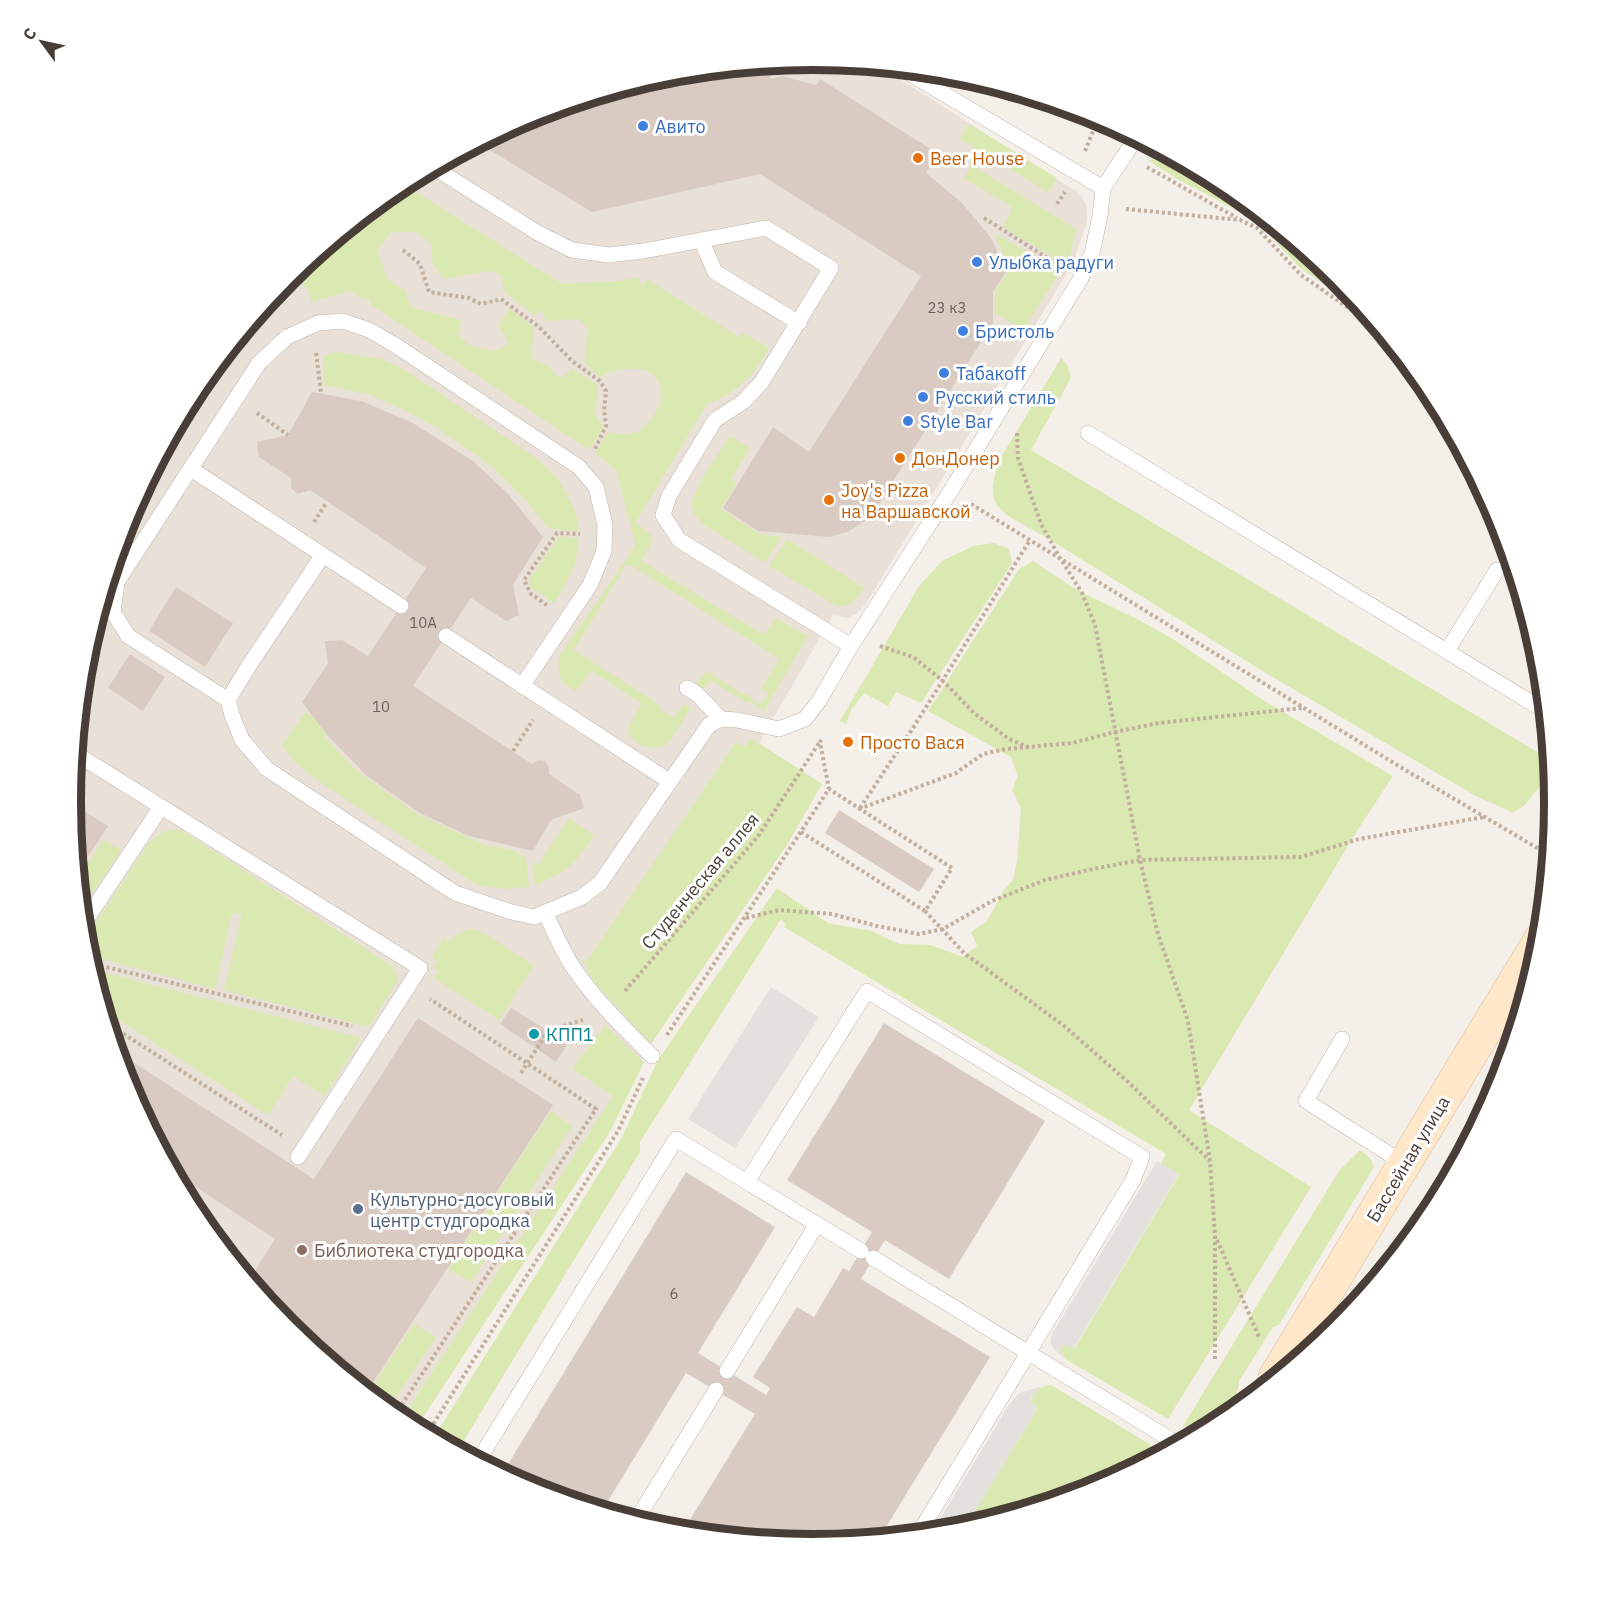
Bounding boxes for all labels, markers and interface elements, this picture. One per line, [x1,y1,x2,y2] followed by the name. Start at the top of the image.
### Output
[12,12,72,72] north arrow
[18,24,41,44] text: С
[655,115,706,138] place label: Авито
[636,119,650,133] marker: Авито
[930,147,1024,170] place label: Beer House
[911,151,925,165] marker: Beer House
[989,251,1114,274] place label: Улыбка радуги
[970,255,984,269] marker: Улыбка радуги
[928,298,966,317] house number: 23 к3
[975,320,1054,343] place label: Бристоль
[956,324,970,338] marker: Бристоль
[956,362,1026,385] place label: Табакоff
[937,366,951,380] marker: Табакоff
[935,386,1056,409] place label: Русский стиль
[916,390,930,404] marker: Русский стиль
[920,410,993,433] place label: Style Bar
[901,414,915,428] marker: Style Bar
[912,447,1000,470] place label: ДонДонер
[893,451,907,465] marker: ДонДонер
[841,479,971,523] place label: Joy's Pizza на Варшавской
[822,493,836,507] marker: Joy's Pizza на Варшавской
[409,613,437,632] house number: 10А
[372,697,390,716] house number: 10
[860,731,965,754] place label: Просто Вася
[841,735,855,749] marker: Просто Вася
[636,808,764,954] street label: Студенческая аллея
[546,1023,594,1046] place label: КПП1
[527,1027,541,1041] marker: КПП1
[1361,1091,1455,1226] street label: Бассейная улица
[370,1188,554,1232] place label: Культурно-досуговый центр студгородка
[351,1202,365,1216] marker: Культурно-досуговый центр студгородка
[314,1239,524,1262] place label: Библиотека студгородка
[295,1243,309,1257] marker: Библиотека студгородка
[669,1284,679,1303] house number: 6

